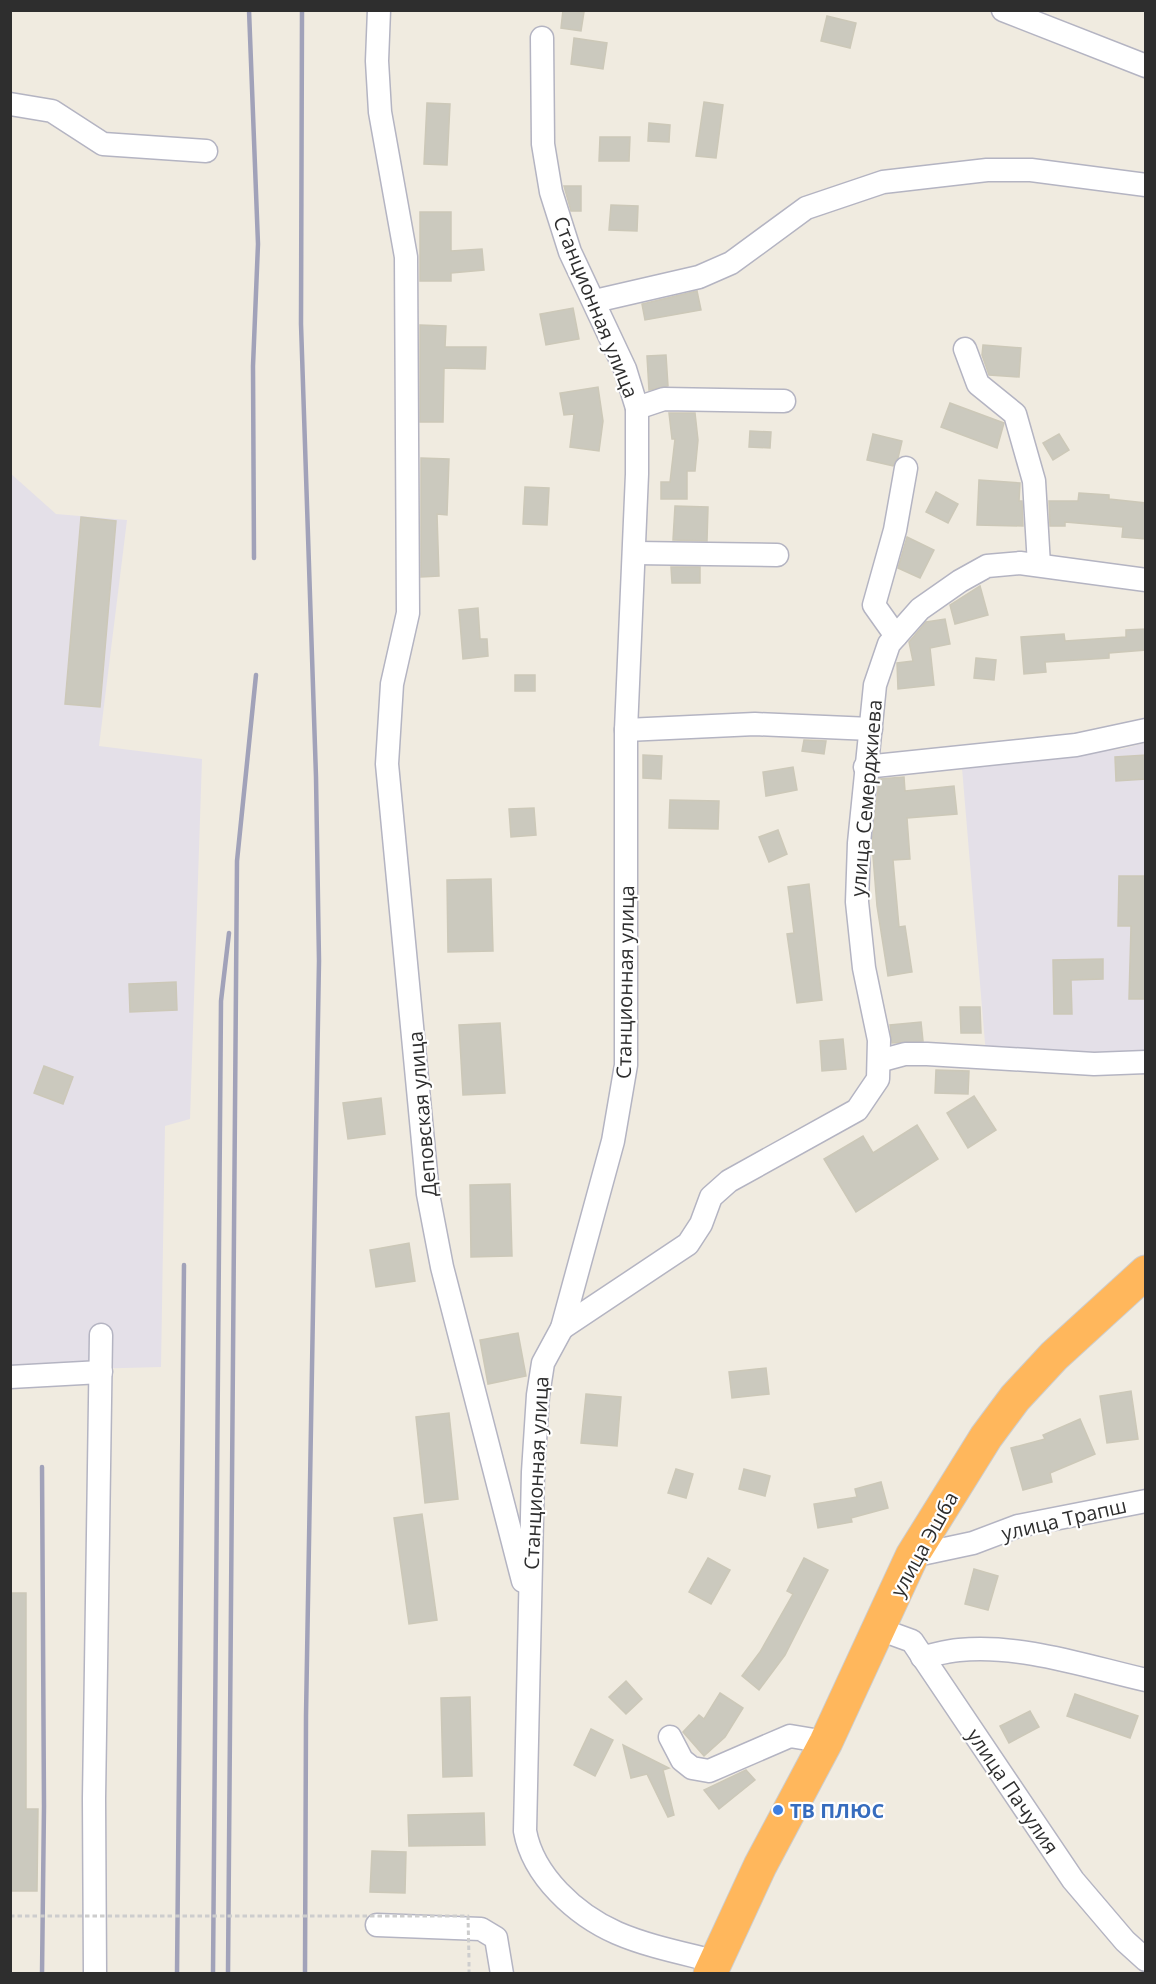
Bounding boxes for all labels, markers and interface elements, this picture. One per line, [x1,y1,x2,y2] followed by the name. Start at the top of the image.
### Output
[547,212,645,402] street label: Станционная улица
[844,698,888,898] street label: улица Семерджиева
[610,885,640,1079] street label: Станционная улица
[401,1030,443,1198] street label: Деповская улица
[517,1376,555,1570] street label: Станционная улица
[884,1487,964,1601] street label: улица Эшба
[999,1491,1129,1547] street label: улица Трапш
[961,1723,1065,1859] street label: улица Пачулия
[790,1797,884,1824] place label: ТВ ПЛЮС
[771,1803,785,1817] marker: ТВ ПЛЮС

